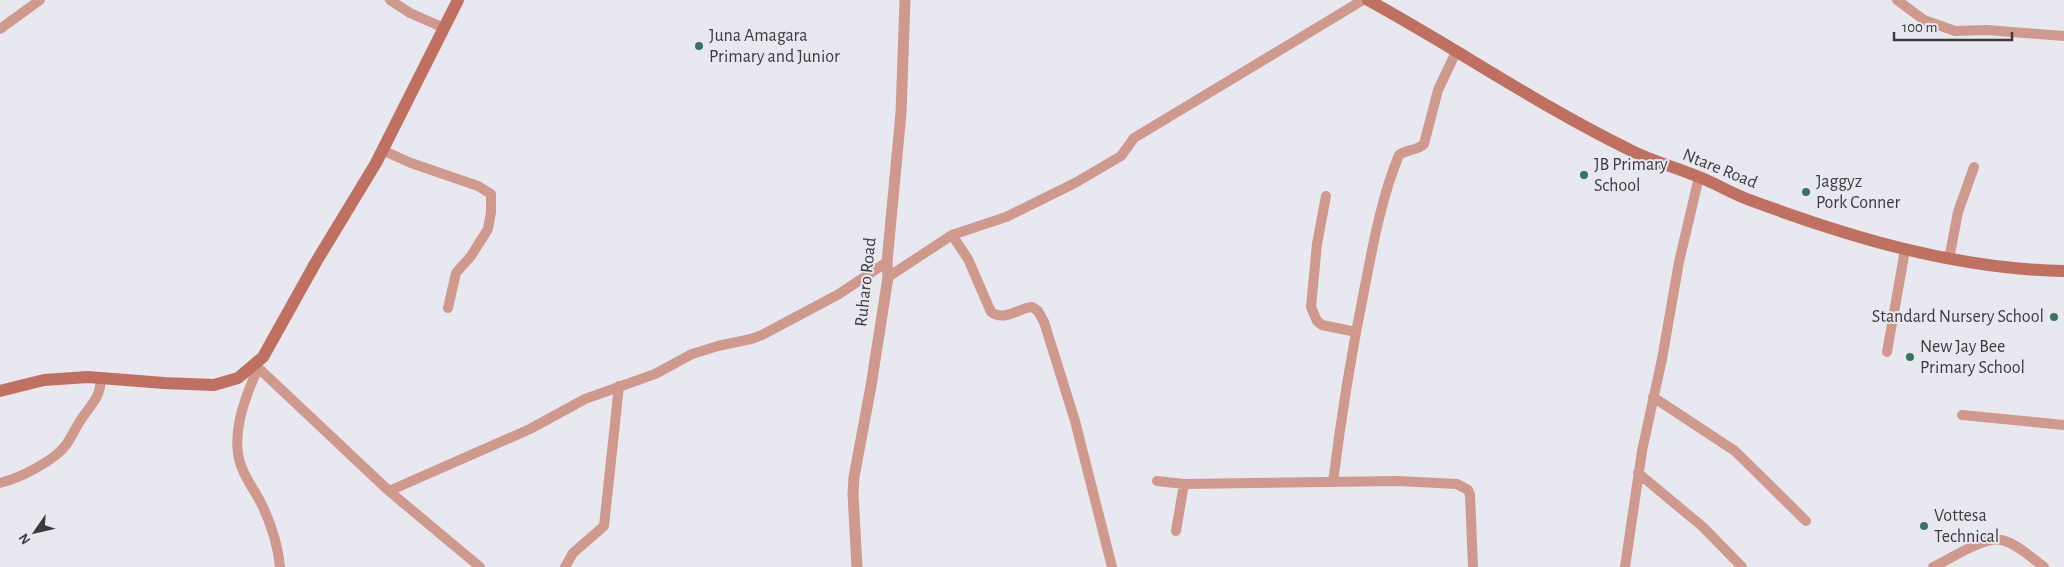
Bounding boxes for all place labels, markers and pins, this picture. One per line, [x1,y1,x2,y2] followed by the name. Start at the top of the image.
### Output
[709,27,840,66] place label: Juna Amagara Primary and Junior
[693,40,705,52] marker: Juna Amagara Primary and Junior
[1594,156,1668,195] place label: JB Primary School
[1578,169,1590,181] marker: JB Primary School
[1816,173,1901,212] place label: Jaggyz Pork Conner
[1800,186,1812,198] marker: Jaggyz Pork Conner
[1872,308,2044,326] place label: Standard Nursery School
[2048,311,2060,323] marker: Standard Nursery School
[1920,338,2025,377] place label: New Jay Bee Primary School
[1904,351,1916,363] marker: New Jay Bee Primary School
[1934,507,1999,546] place label: Vottesa Technical
[1918,520,1930,532] marker: Vottesa Technical

